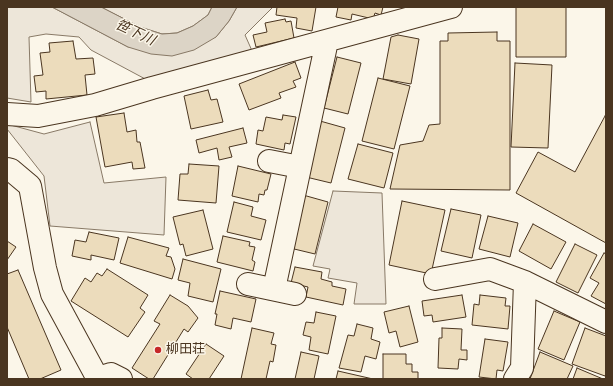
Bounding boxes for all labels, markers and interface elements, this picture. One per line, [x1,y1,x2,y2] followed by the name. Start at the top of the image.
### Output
[112,17,158,49] water label: 笹下川
[166,342,205,358] place label: 柳田荘
[153,345,163,355] marker: 柳田荘

